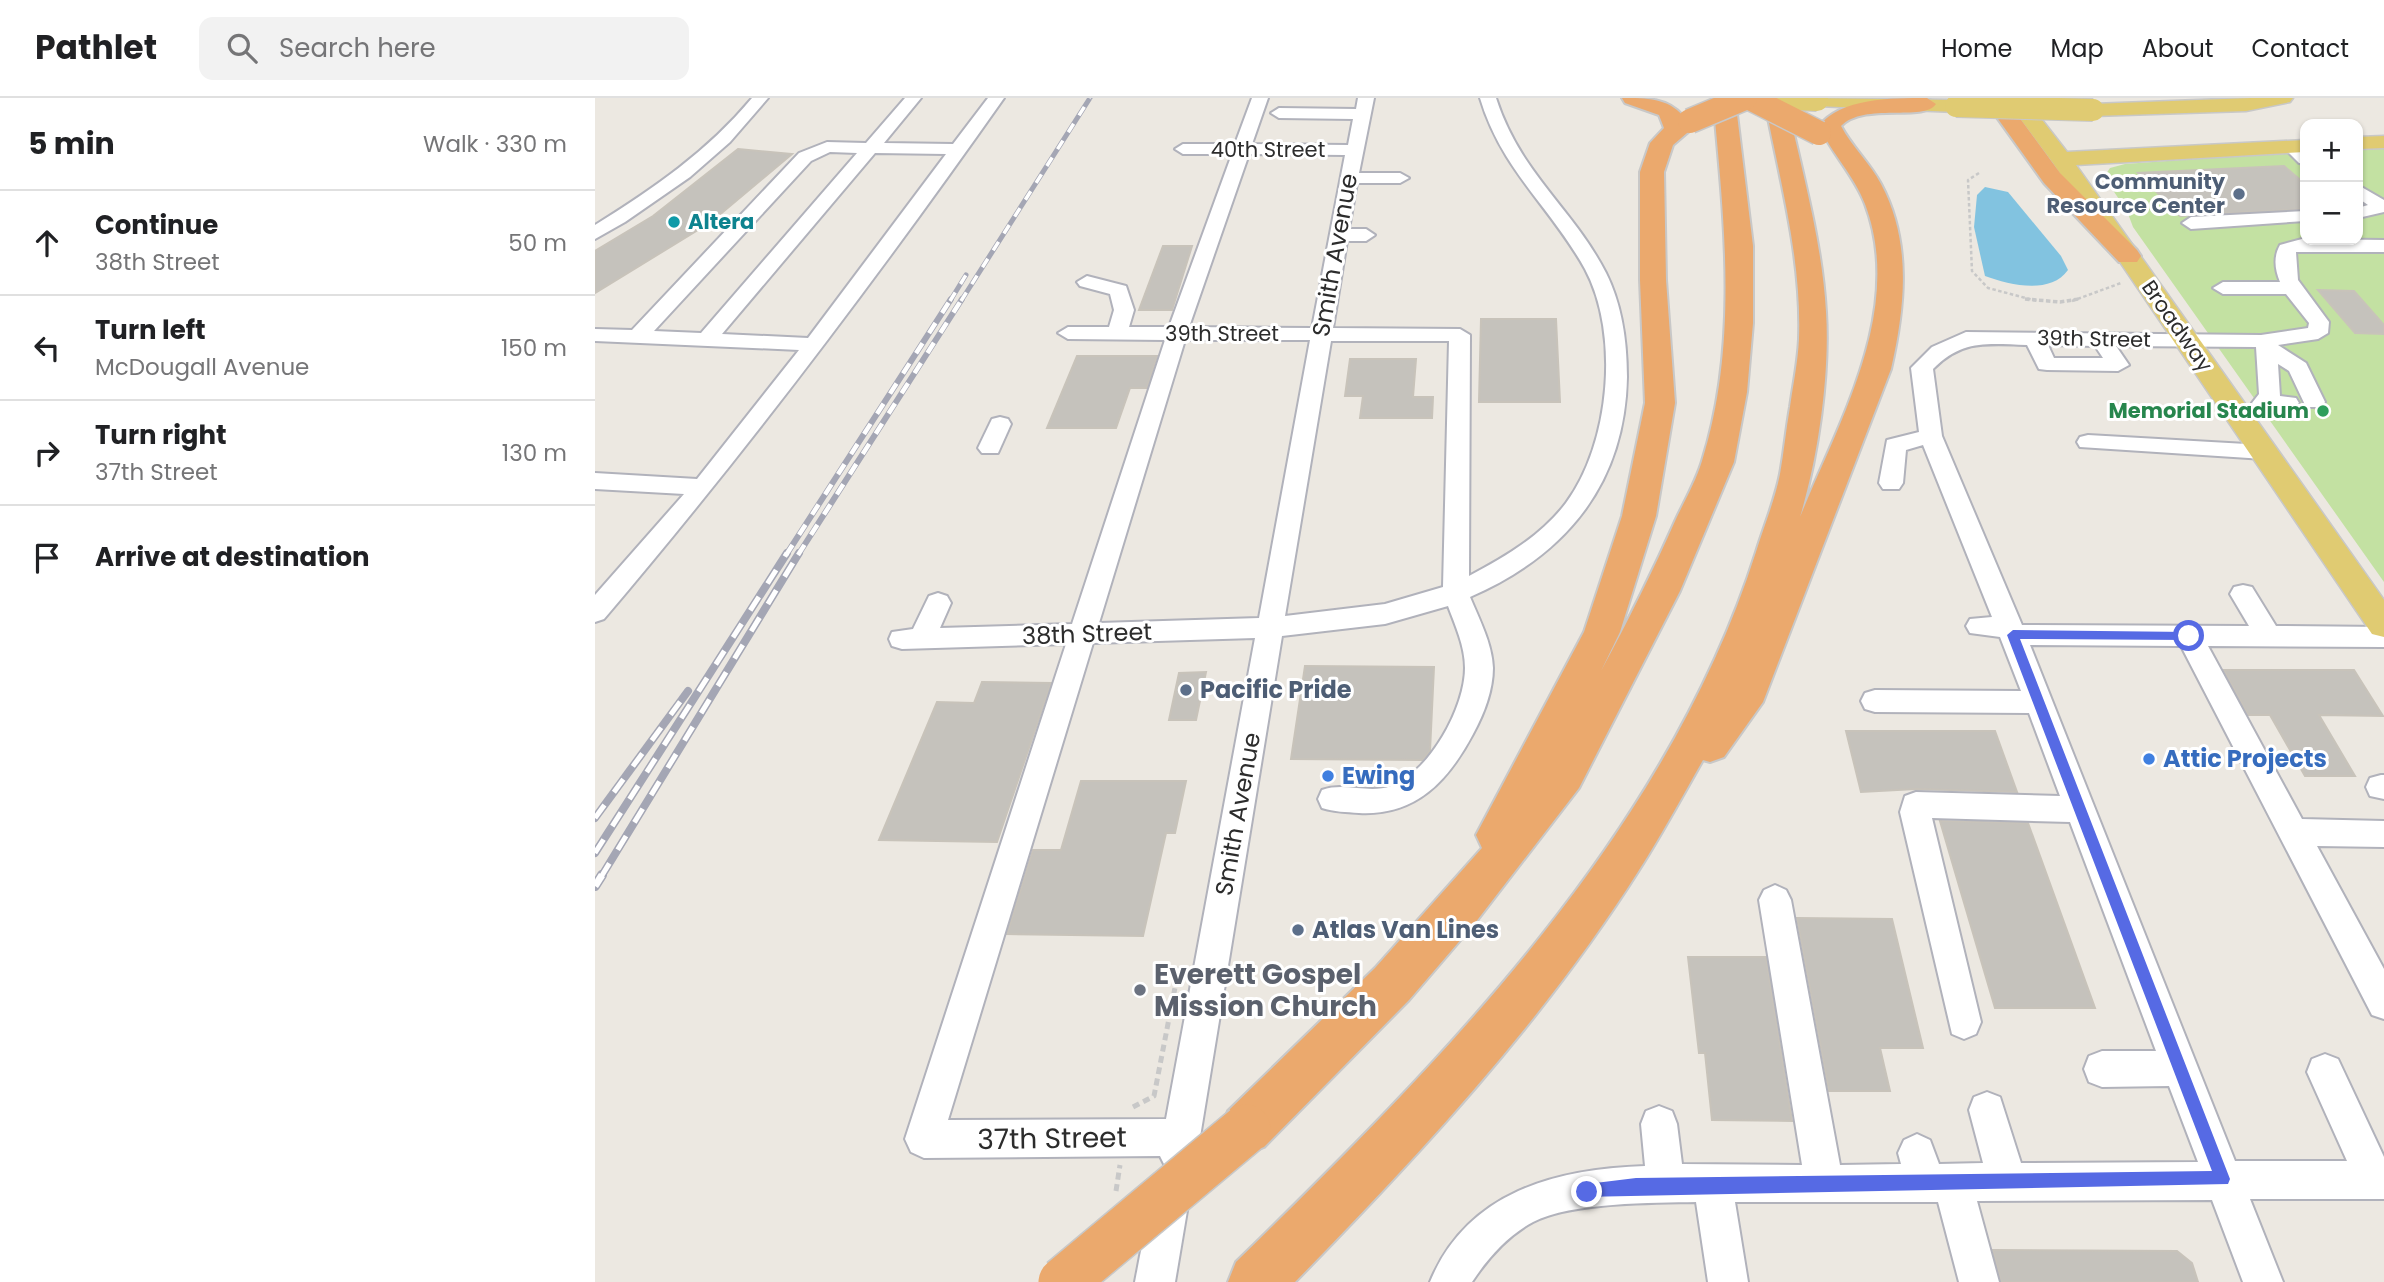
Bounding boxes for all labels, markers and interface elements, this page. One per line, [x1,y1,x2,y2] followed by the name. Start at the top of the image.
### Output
[199,17,689,80] search box
[35,24,157,71] text: Pathlet
[223,29,261,67] icon: search
[279,30,436,66] text: Search here
[1941,32,2013,65] text: Home
[2051,32,2104,65] text: Map
[2142,32,2213,65] text: About
[2251,32,2349,65] text: Contact
[2300,119,2363,245] map controls
[2300,119,2363,182] button: +
[28,122,115,165] text: 5 min
[423,128,567,160] text: Walk · 330 m
[1211,135,1325,164] street label: 40th Street
[2047,167,2226,220] place label: Community Resource Center
[1304,171,1365,339] street label: Smith Avenue
[2300,182,2363,245] button: −
[2231,186,2247,202] marker: Community Resource Center
[95,207,218,243] text: Continue
[688,207,754,236] place label: Altera
[666,214,682,230] marker: Altera
[28,224,66,262] icon: ahead
[508,227,567,259] text: 50 m
[95,246,220,278] text: 38th Street
[2135,274,2220,377] street label: Broadway
[95,312,206,348] text: Turn left
[1165,319,1279,348] street label: 39th Street
[2037,323,2151,354] street label: 39th Street
[28,329,66,367] icon: left
[501,332,567,364] text: 150 m
[95,351,309,383] text: McDougall Avenue
[2109,396,2309,425] place label: Memorial Stadium
[2315,403,2331,419] marker: Memorial Stadium
[95,417,227,453] text: Turn right
[28,434,66,472] icon: right
[502,437,567,469] text: 130 m
[95,456,218,488] text: 37th Street
[28,539,66,577] icon: arrive
[95,539,370,575] text: Arrive at destination
[1021,615,1153,652] street label: 38th Street
[2173,620,2204,651] route start
[1200,673,1352,706] place label: Pacific Pride
[1178,682,1194,698] marker: Pacific Pride
[1207,730,1268,898] street label: Smith Avenue
[2163,742,2327,775] place label: Attic Projects
[2141,751,2157,767] marker: Attic Projects
[1342,759,1415,792] place label: Ewing
[1320,768,1336,784] marker: Ewing
[1312,913,1499,946] place label: Atlas Van Lines
[1290,922,1306,938] marker: Atlas Van Lines
[1154,955,1377,1026] place label: Everett Gospel Mission Church
[1132,982,1148,998] marker: Everett Gospel Mission Church
[977,1118,1127,1159] street label: 37th Street
[1571,1176,1602,1207] route end

